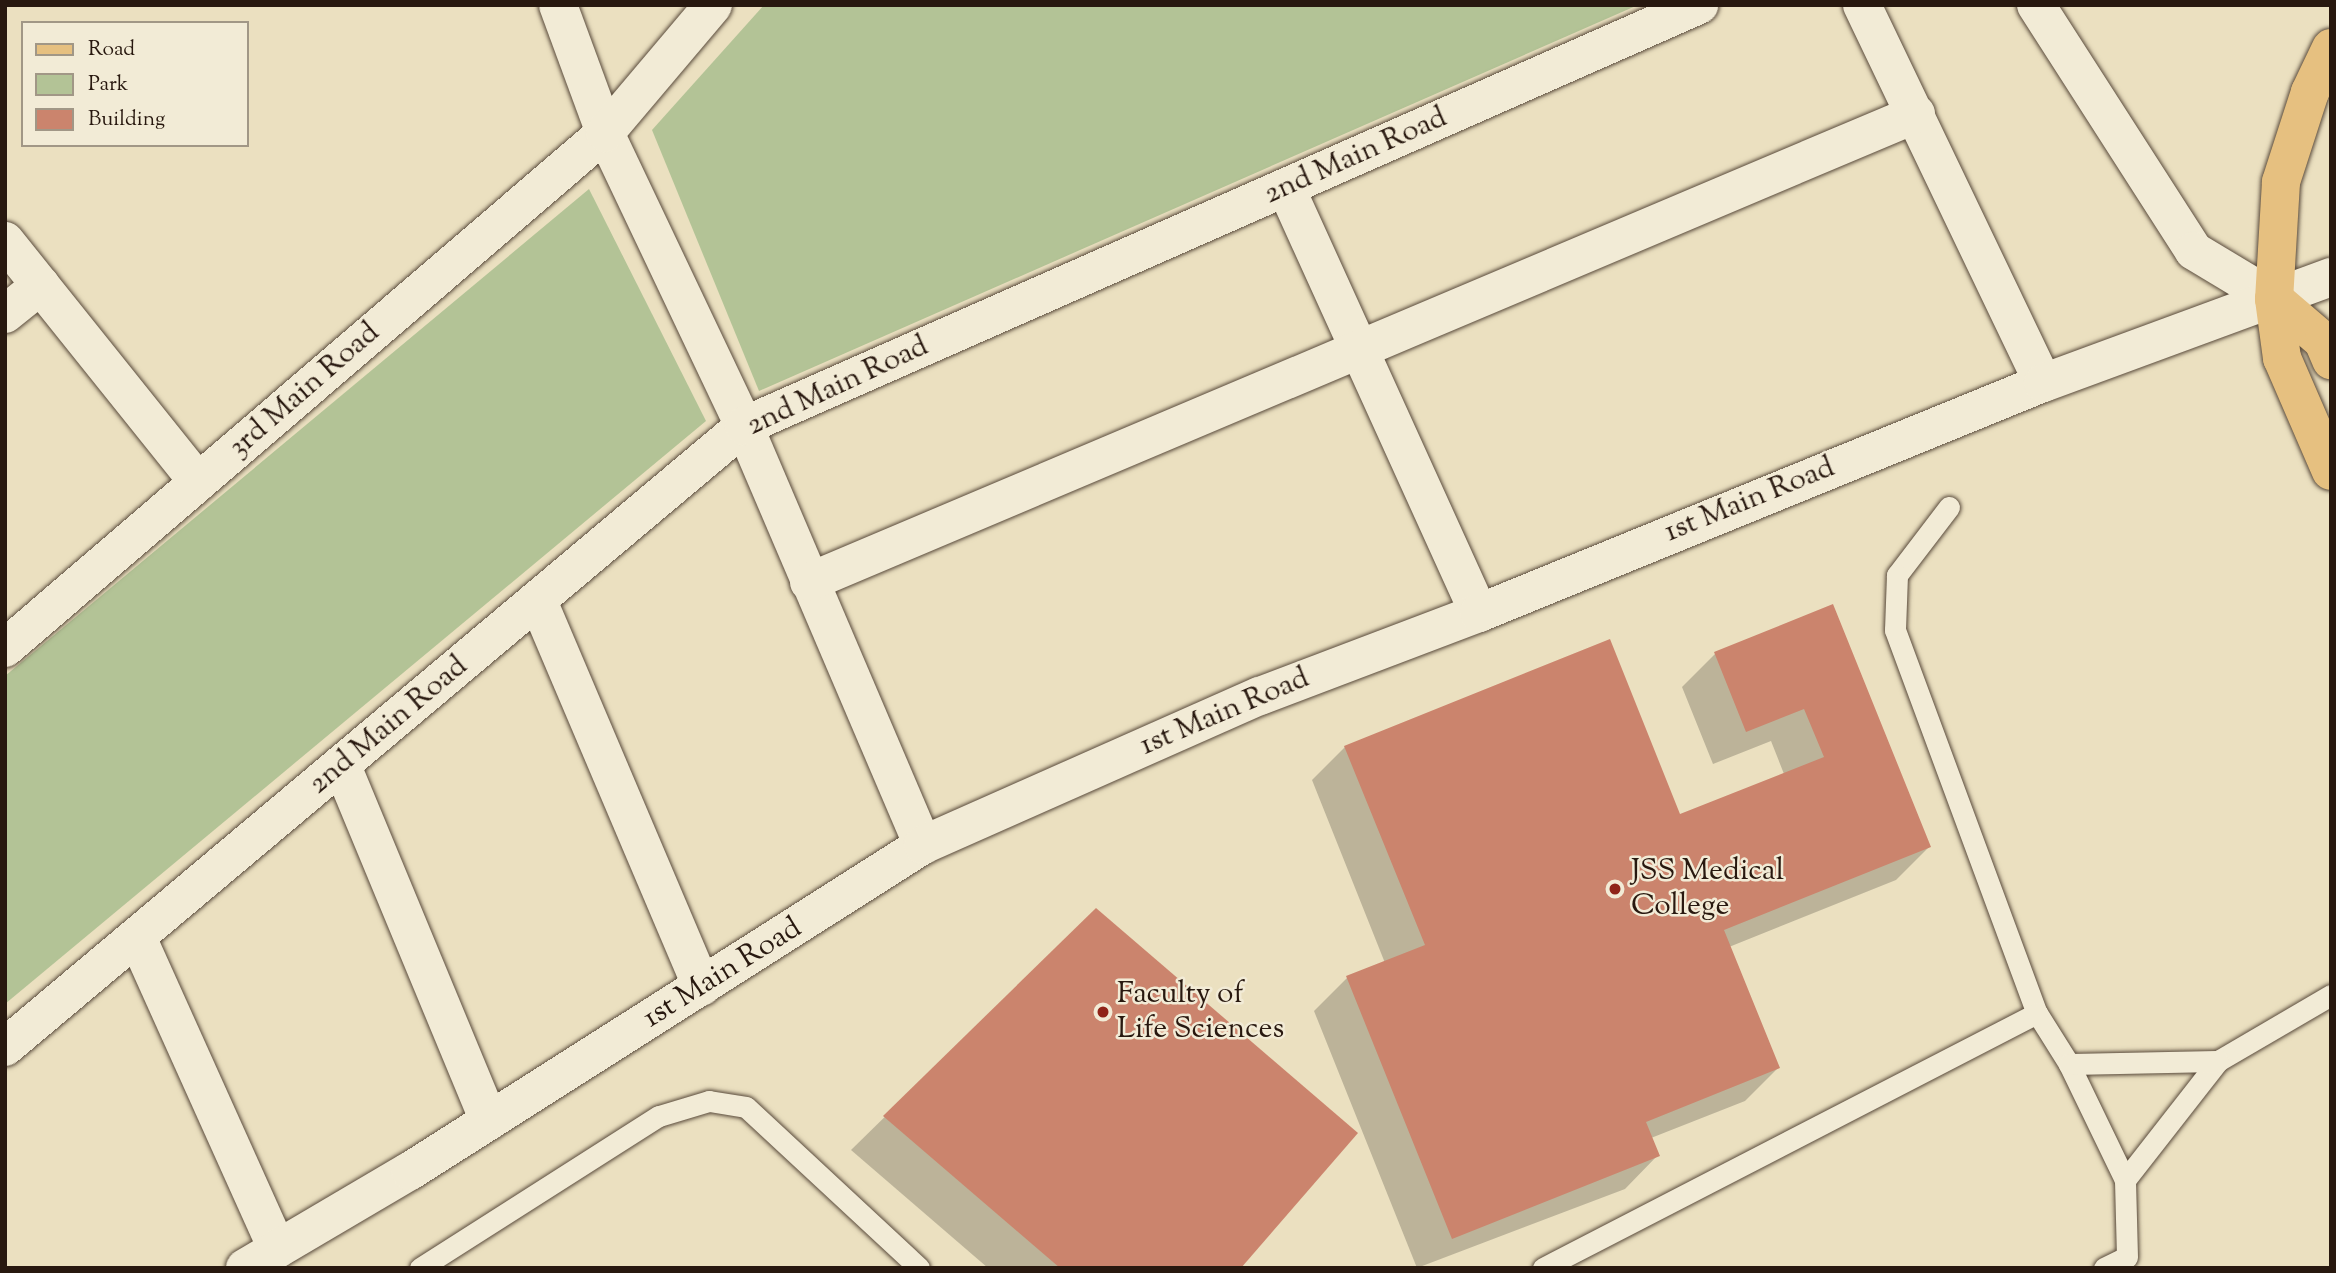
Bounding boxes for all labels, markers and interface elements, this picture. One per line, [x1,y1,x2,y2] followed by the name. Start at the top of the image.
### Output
[21,21,248,147] legend
[88,35,135,65] text: Road
[88,70,128,100] text: Park
[1259,101,1453,213] street label: 2nd Main Road
[88,105,165,135] text: Building
[222,316,388,466] street label: 3rd Main Road
[741,329,935,445] street label: 2nd Main Road
[1660,451,1840,551] street label: 1st Main Road
[302,649,476,803] street label: 2nd Main Road
[1135,661,1315,765] street label: 1st Main Road
[1631,854,1784,924] place label: JSS Medical College
[1605,879,1625,899] marker: JSS Medical College
[637,911,809,1037] street label: 1st Main Road
[1117,977,1284,1048] place label: Faculty of Life Sciences
[1095,1004,1111,1020] marker: Faculty of Life Sciences

